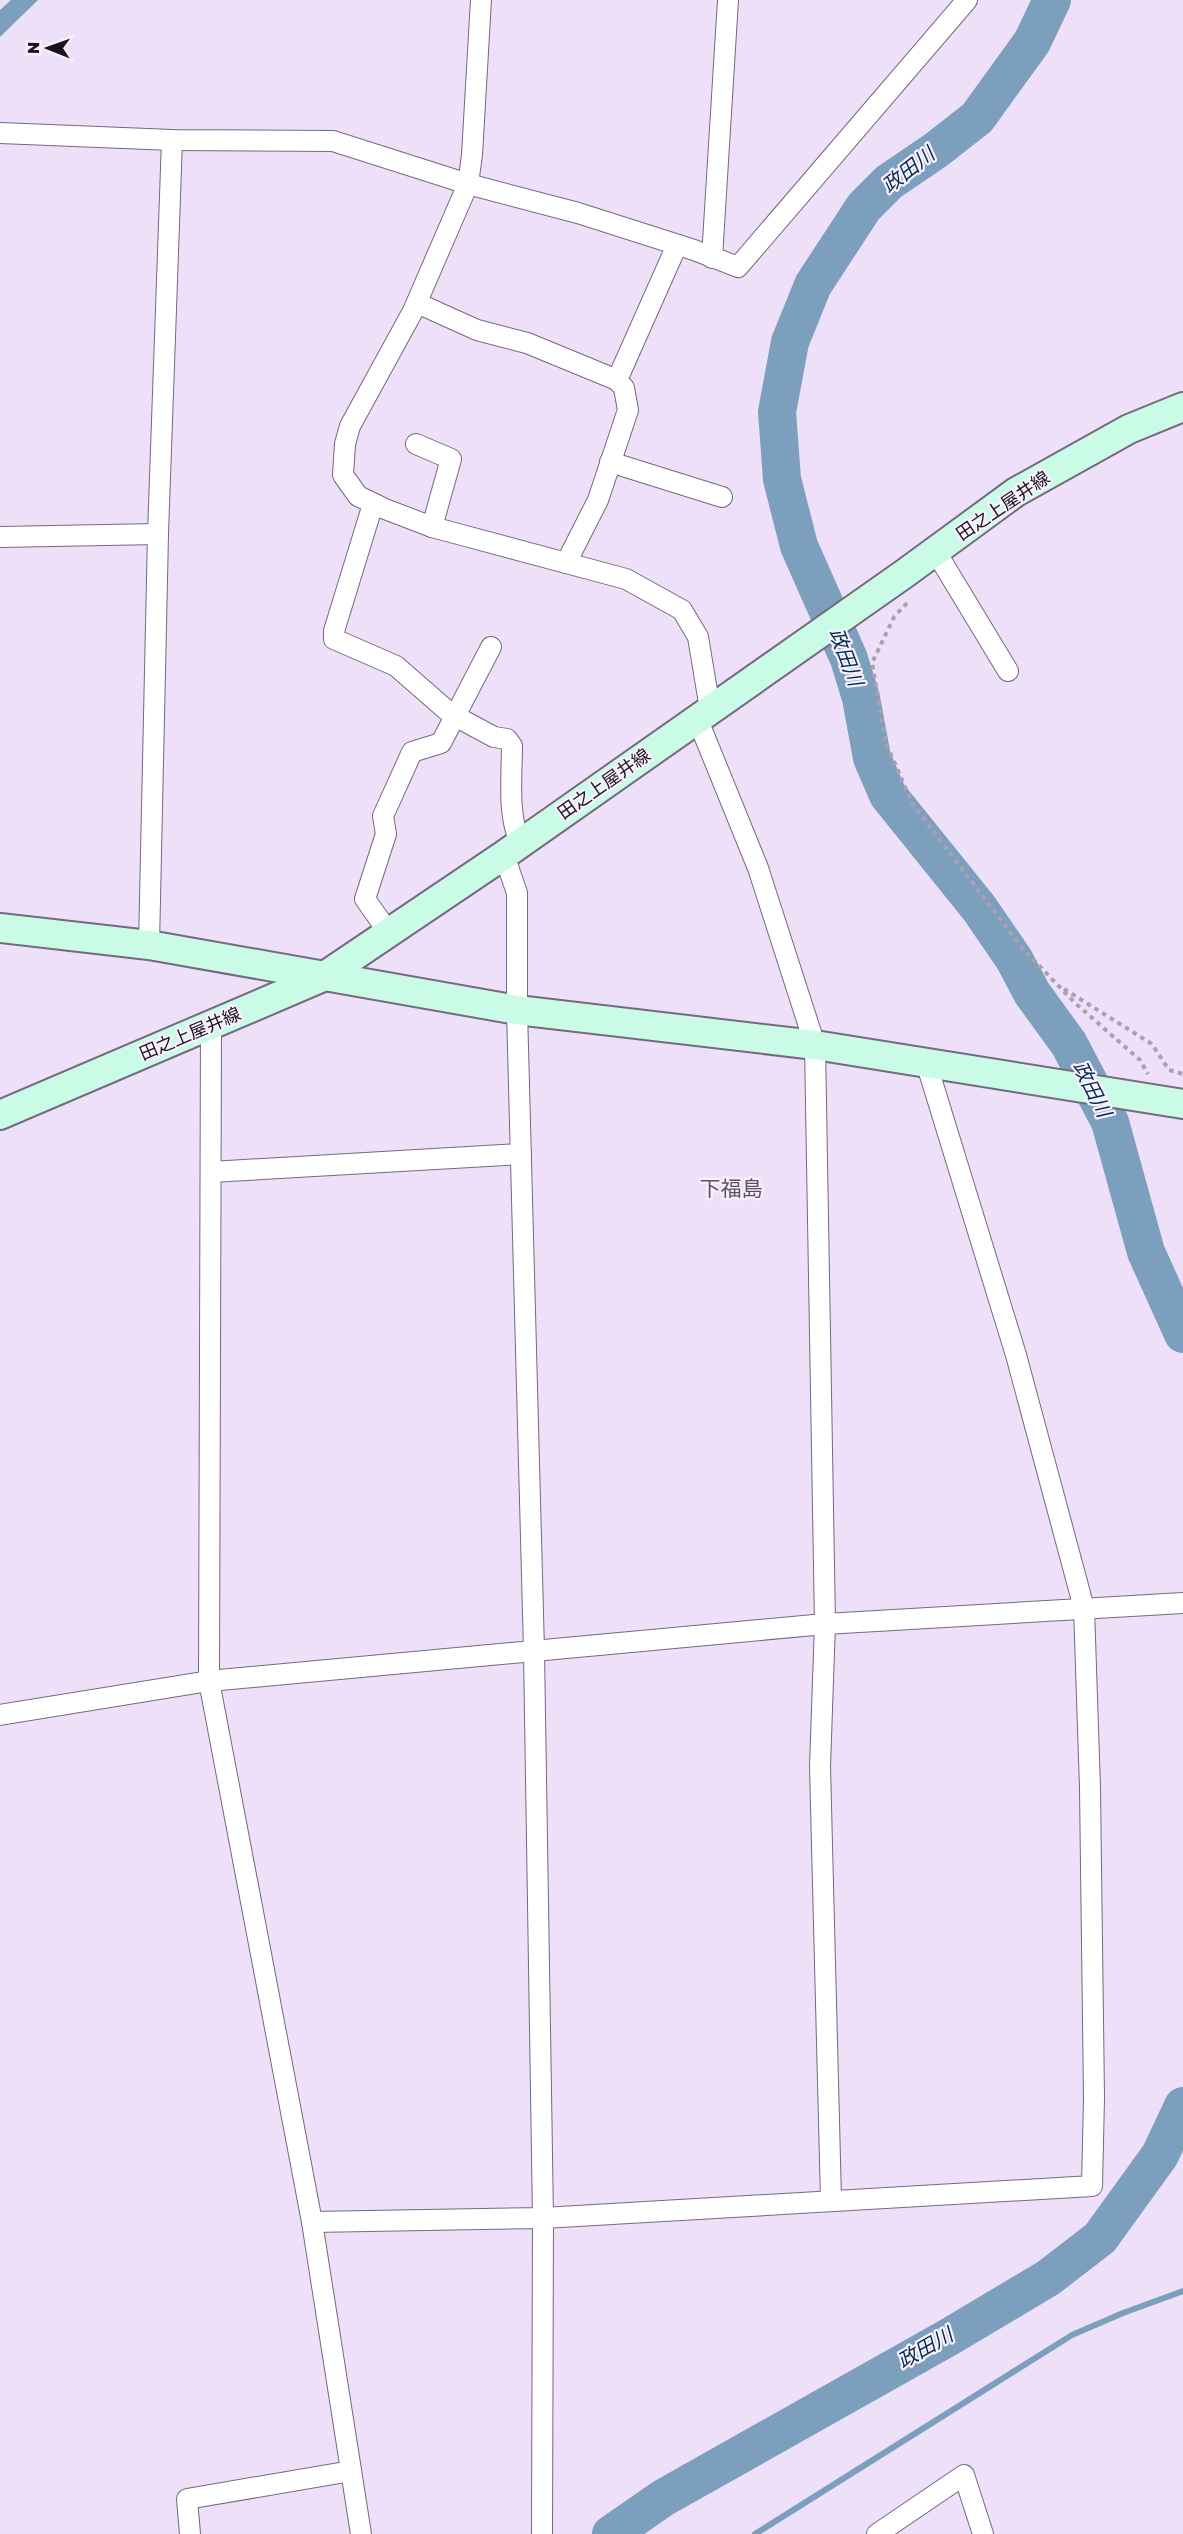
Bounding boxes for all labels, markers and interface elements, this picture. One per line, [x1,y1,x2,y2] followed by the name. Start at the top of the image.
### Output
[18,18,78,78] north arrow
[23,41,43,54] text: N
[876,140,940,197] water label: 政田川
[952,466,1053,544] street label: 田之上屋井線
[825,624,870,691] water label: 政田川
[553,743,654,823] street label: 田之上屋井線
[136,1002,244,1064] street label: 田之上屋井線
[1069,1056,1118,1123] water label: 政田川
[700,1175,763,1201] district label: 下福島
[893,2321,958,2373] water label: 政田川

